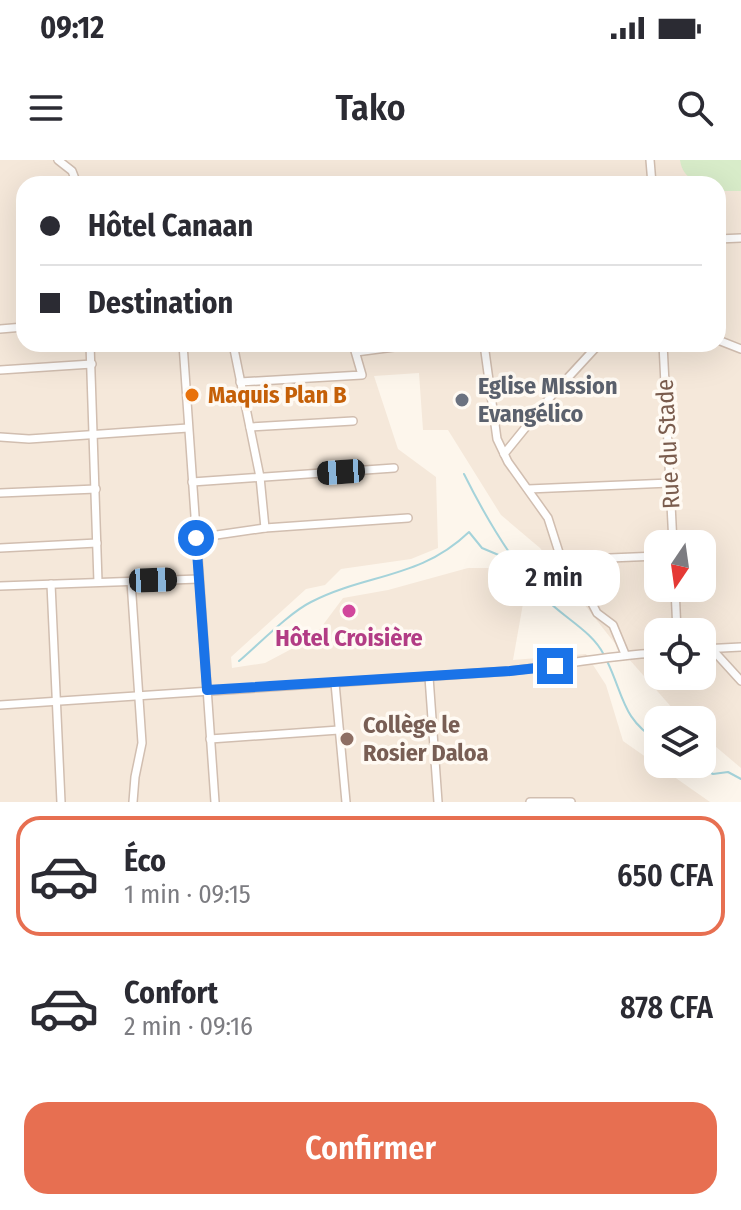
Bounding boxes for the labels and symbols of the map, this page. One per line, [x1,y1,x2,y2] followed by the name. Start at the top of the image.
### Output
[478,372,617,428] place label: Eglise MIssion Evangélico
[651,378,685,510] street label: Rue du Stade
[208,381,347,409] place label: Maquis Plan B
[183,386,201,404] marker: Maquis Plan B
[453,391,471,409] marker: Eglise MIssion Evangélico
[316,458,366,486] car
[178,520,214,556] route start
[644,530,716,602] north arrow
[489,550,621,606] callout: 2 min
[129,567,177,593] car
[340,602,358,620] marker: Hôtel Croisière
[275,624,423,652] place label: Hôtel Croisière
[537,648,573,684] route end
[363,711,488,767] place label: Collège le Rosier Daloa
[338,730,356,748] marker: Collège le Rosier Daloa

